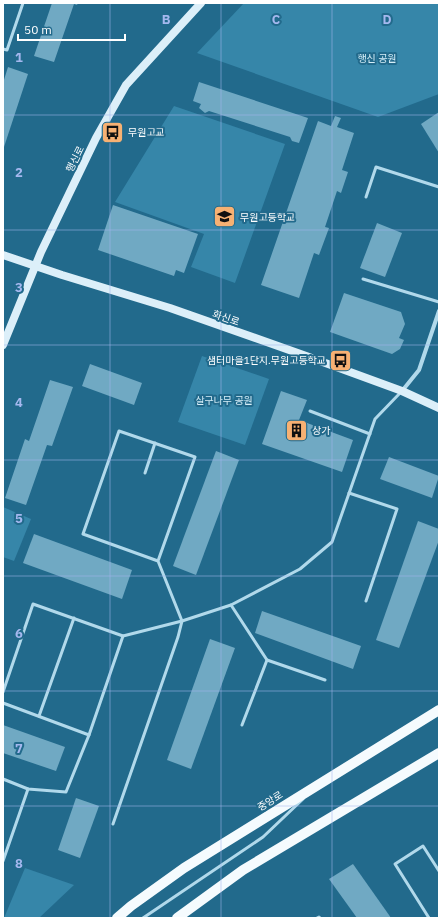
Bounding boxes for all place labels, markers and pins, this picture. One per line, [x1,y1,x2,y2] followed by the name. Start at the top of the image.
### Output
[99,119,125,145] bus stop icon: 무원고교
[128,126,165,139] place label: 무원고교
[211,204,237,230] school or university icon: 무원고등학교
[240,211,295,224] place label: 무원고등학교
[328,347,354,373] bus stop icon: 샘터마을1단지.무원고등학교
[207,354,326,367] place label: 샘터마을1단지.무원고등학교
[284,417,310,443] building icon: 상가
[312,424,330,437] place label: 상가

